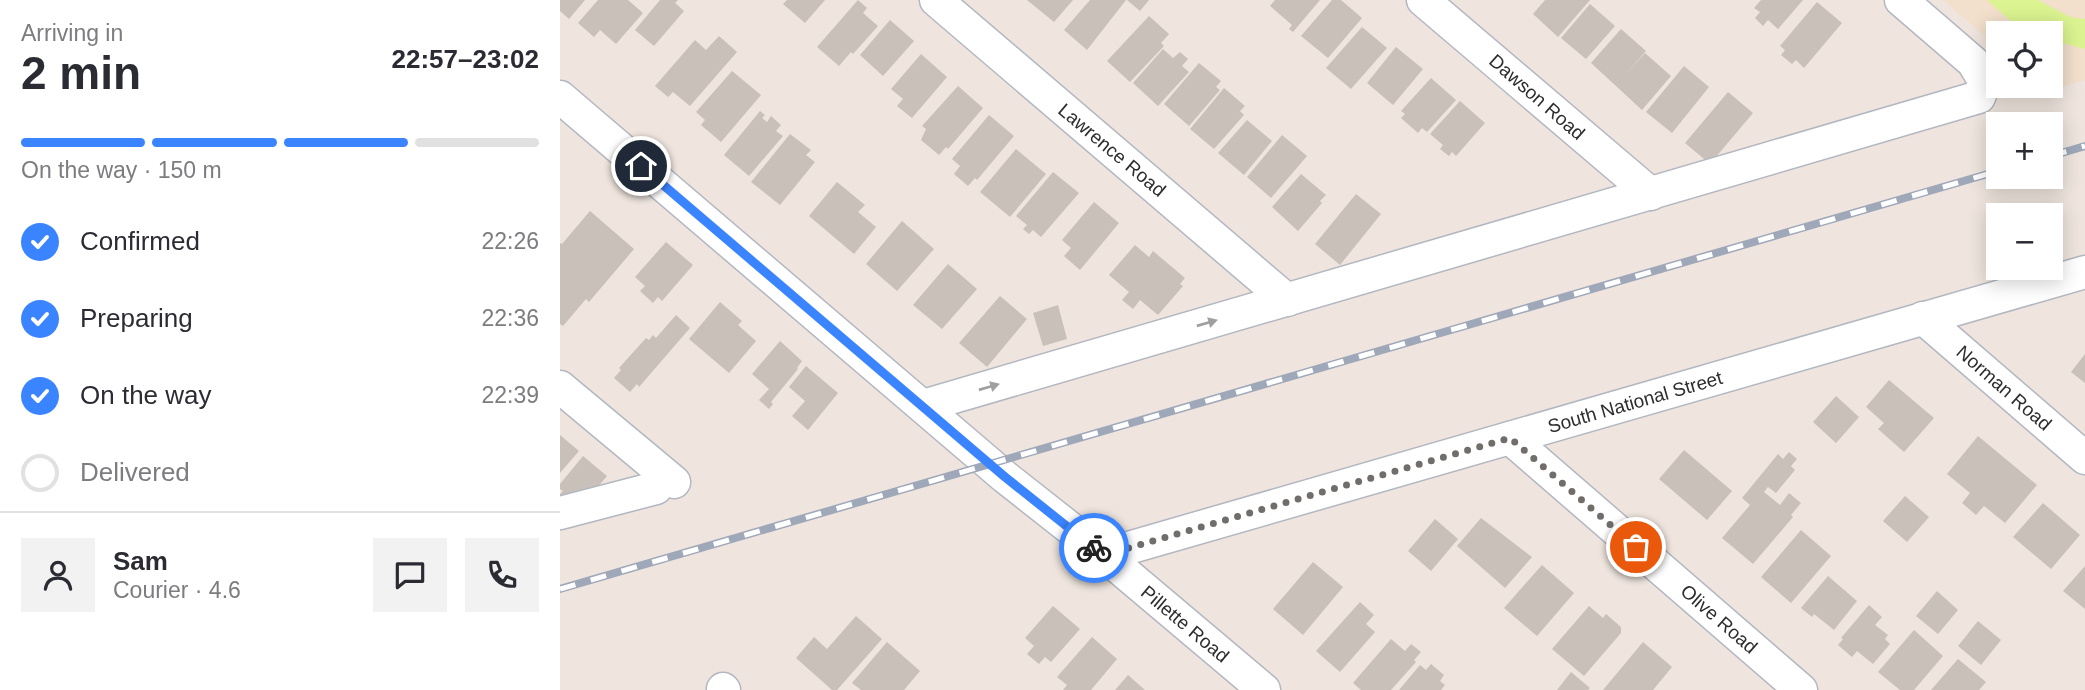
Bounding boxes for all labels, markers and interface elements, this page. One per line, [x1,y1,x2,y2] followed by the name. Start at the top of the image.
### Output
[21,20,123,46] text: Arriving in
[1986,21,2063,280] map controls
[1986,21,2063,98] button: locate
[392,44,539,74] text: 22:57–23:02
[21,47,141,99] text: 2 min
[1485,50,1589,144] street label: Dawson Road
[1054,99,1170,201] street label: Lawrence Road
[1986,112,2063,189] button: +
[611,136,671,196] pin
[622,147,660,185] icon: home
[21,157,222,183] text: On the way · 150 m
[1986,203,2063,280] button: −
[21,223,59,261] icon: check
[80,226,200,256] text: Confirmed
[481,228,539,254] text: 22:26
[21,300,59,338] icon: check
[80,303,193,333] text: Preparing
[481,305,539,331] text: 22:36
[1197,318,1218,328] one-way arrow
[1952,341,2056,435] street label: Norman Road
[1545,367,1725,437] street label: South National Street
[21,377,59,415] icon: check
[80,380,212,410] text: On the way
[978,381,1000,392] one-way arrow
[481,382,539,408] text: 22:39
[80,457,190,487] text: Delivered
[1059,513,1129,583] courier
[1606,517,1666,577] pin
[1617,528,1655,566] icon: bag
[1075,529,1113,567] icon: bike
[21,538,95,612] button: person
[373,538,447,612] button: chat
[465,538,539,612] button: phone
[113,546,168,576] text: Sam
[113,577,241,603] text: Courier · 4.6
[1677,580,1761,658] street label: Olive Road
[1137,581,1233,667] street label: Pillette Road

